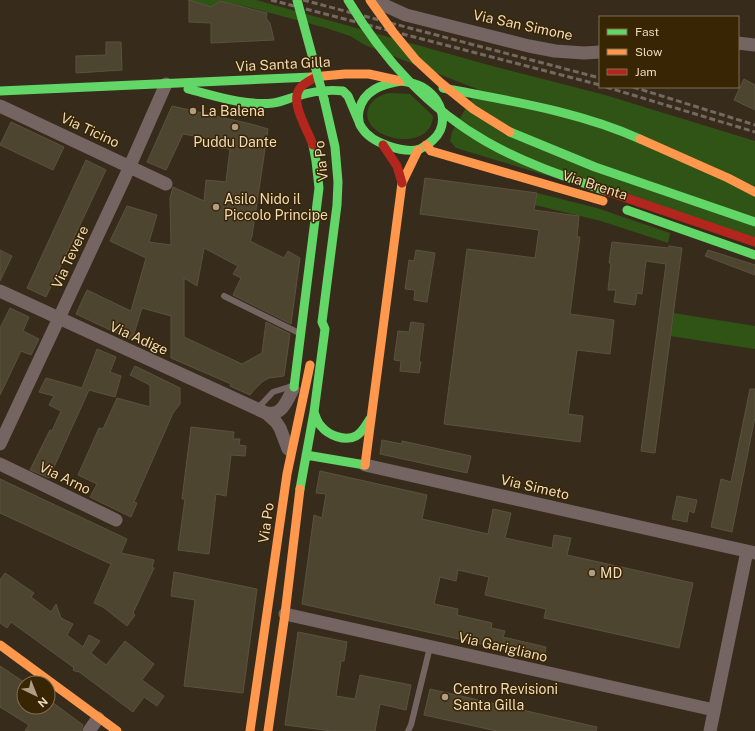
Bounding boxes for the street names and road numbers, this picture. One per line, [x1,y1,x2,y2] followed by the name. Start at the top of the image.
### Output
[472,7,574,43] street label: Via San Simone
[235,54,331,74] street label: Via Santa Gilla
[58,109,122,151] street label: Via Ticino
[311,140,331,182] street label: Via Po
[560,167,630,203] street label: Via Brenta
[49,223,91,291] street label: Via Tevere
[107,318,171,358] street label: Via Adige
[37,459,93,497] street label: Via Arno
[499,471,571,503] street label: Via Simeto
[255,502,277,544] street label: Via Po
[457,629,549,665] street label: Via Garigliano

